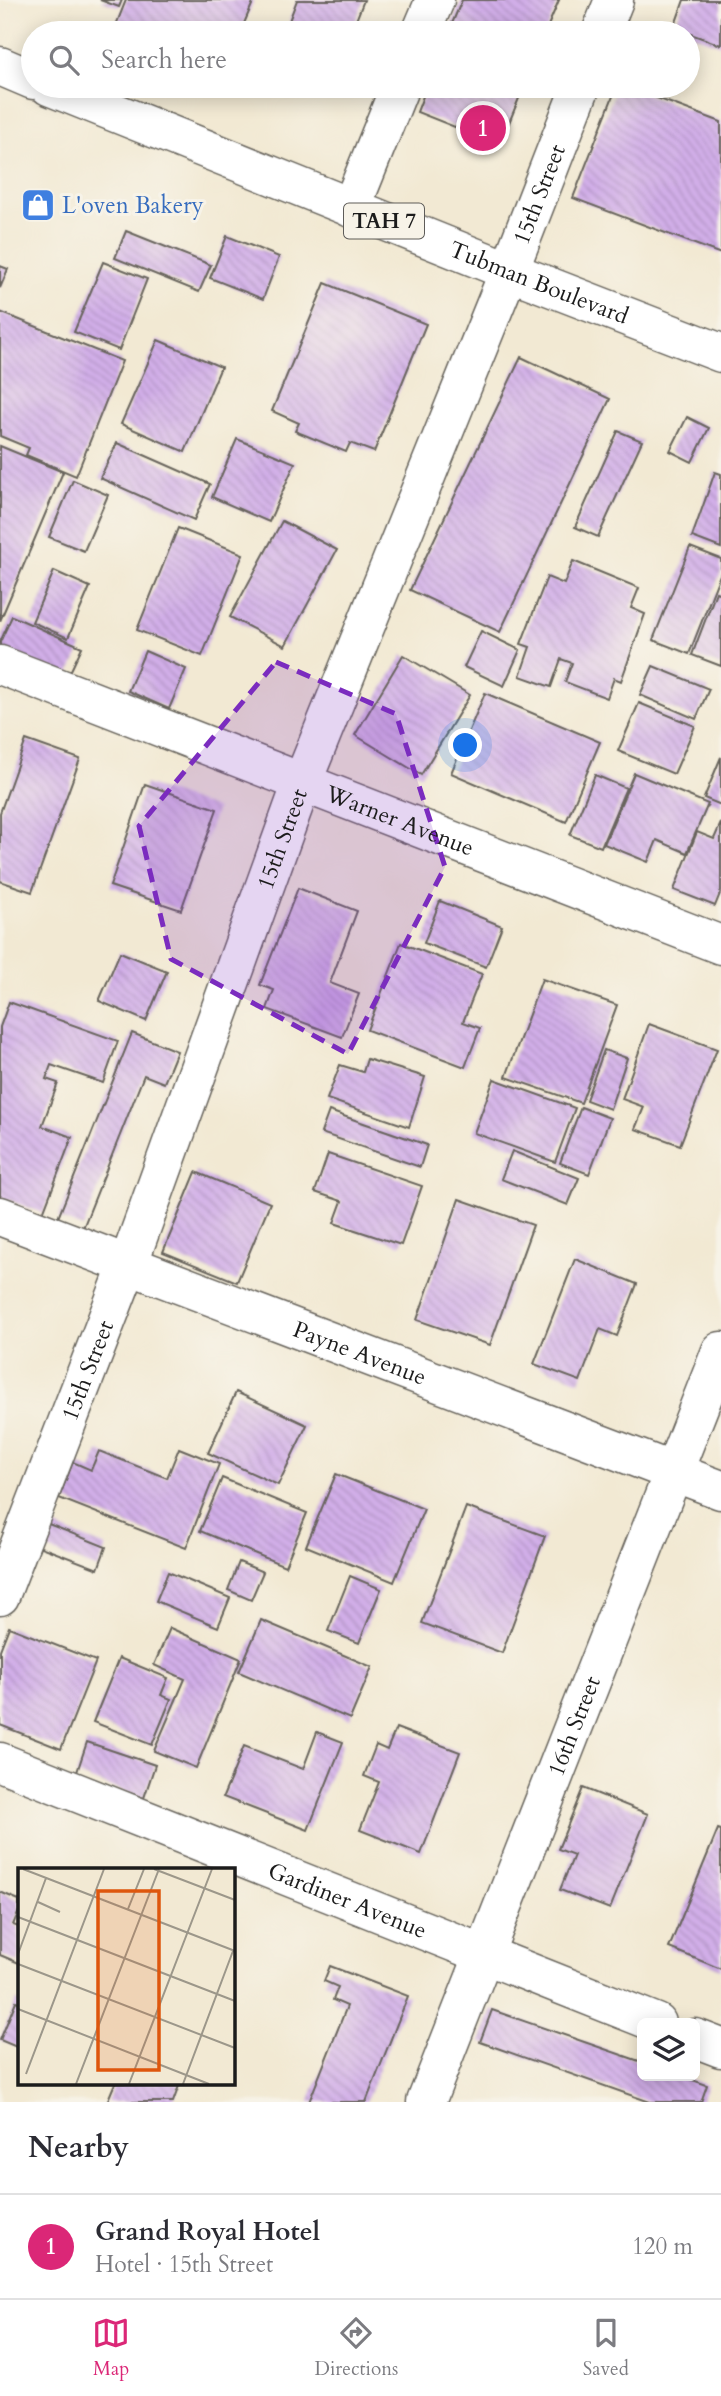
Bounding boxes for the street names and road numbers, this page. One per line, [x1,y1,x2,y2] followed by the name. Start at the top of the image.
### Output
[505,140,572,249] street label: 15th Street
[344,204,424,238] road number: TAH 7
[445,233,634,332] street label: Tubman Boulevard
[320,777,478,863] street label: Warner Avenue
[249,784,314,893] street label: 15th Street
[289,1313,431,1392] street label: Payne Avenue
[54,1316,121,1425] street label: 15th Street
[540,1671,607,1781] street label: 16th Street
[264,1855,431,1945] street label: Gardiner Avenue

